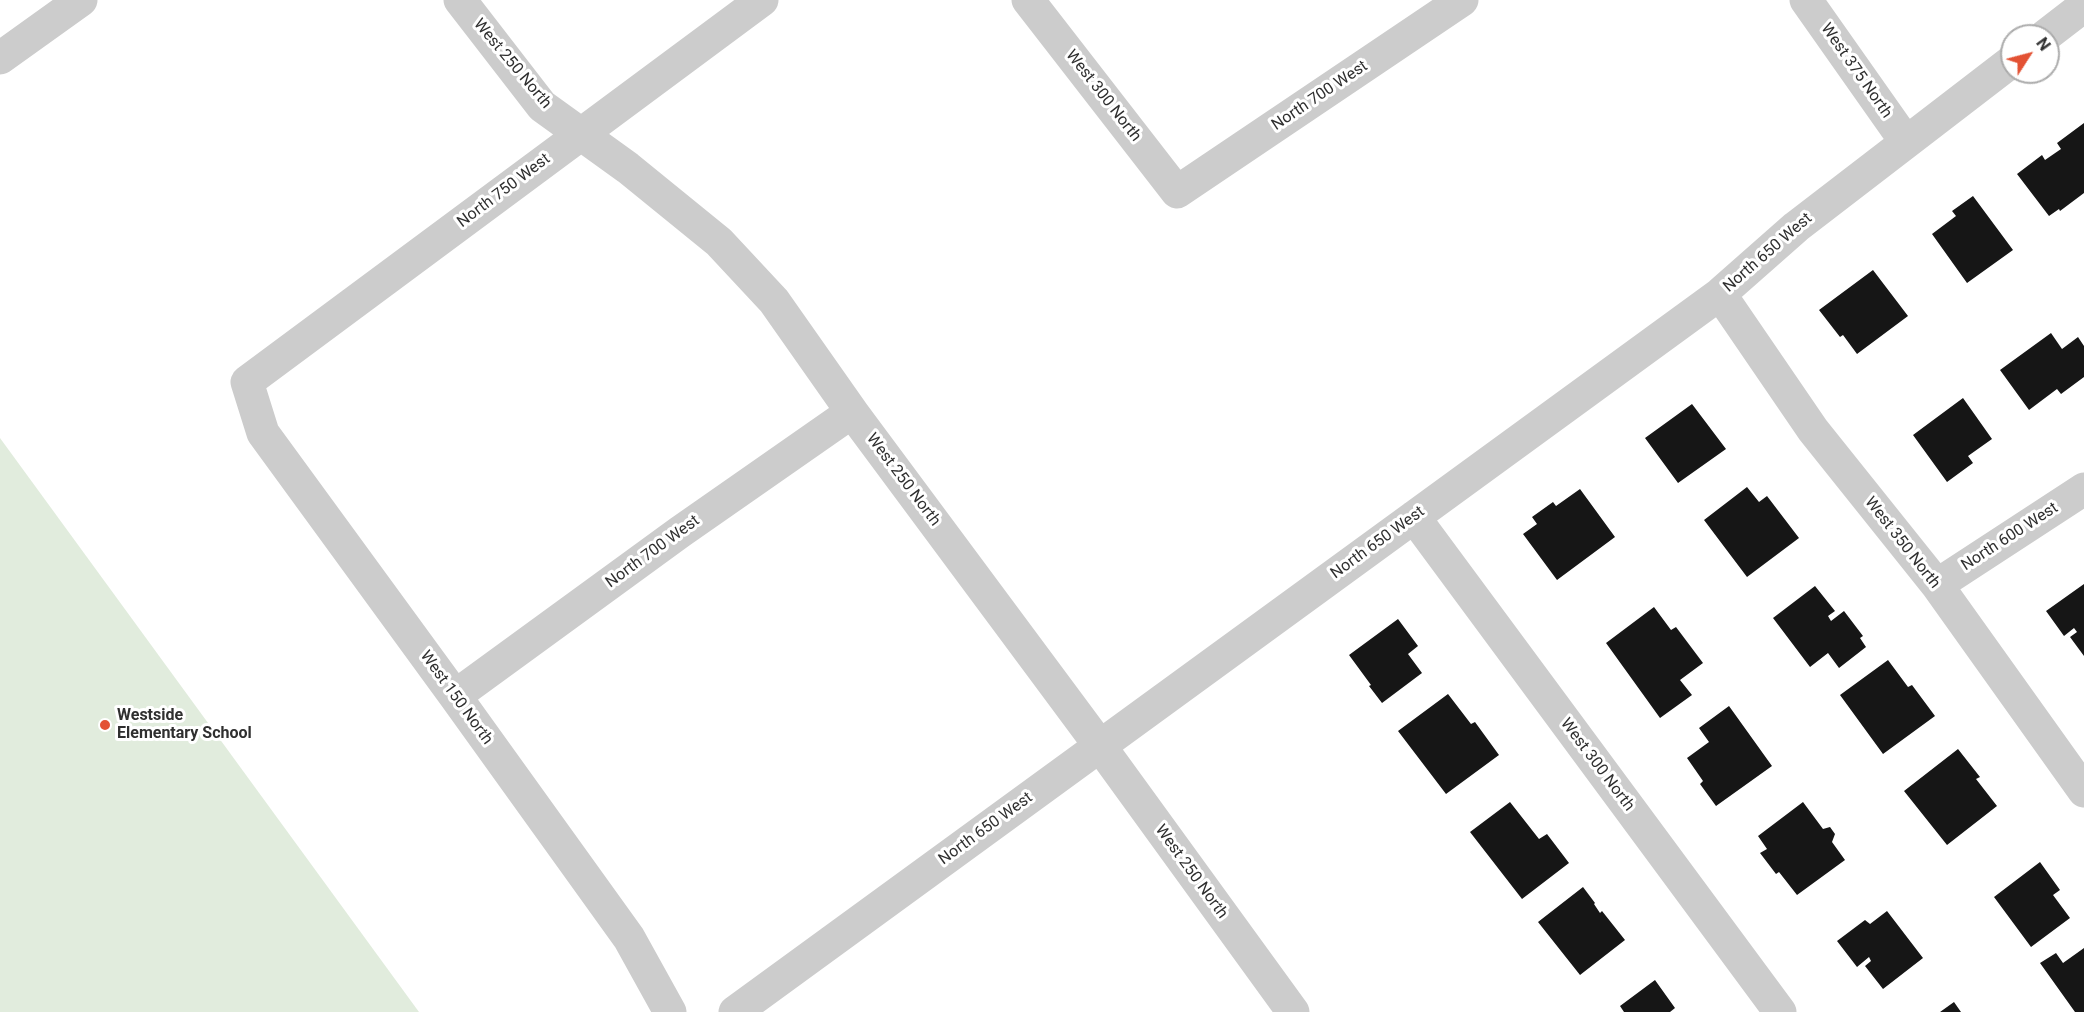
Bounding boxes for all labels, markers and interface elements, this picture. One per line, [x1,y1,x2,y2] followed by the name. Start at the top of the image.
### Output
[469,15,555,113] street label: West 250 North
[1816,20,1896,122] street label: West 375 North
[2000,24,2060,84] north arrow
[2032,34,2054,54] text: N
[1061,46,1145,146] street label: West 300 North
[1269,57,1371,135] street label: North 700 West
[454,150,554,232] street label: North 750 West
[1720,209,1816,297] street label: North 650 West
[862,430,944,530] street label: West 250 North
[1860,493,1944,593] street label: West 350 North
[1958,499,2062,575] street label: North 600 West
[1327,503,1429,583] street label: North 650 West
[602,512,704,592] street label: North 700 West
[416,647,496,749] street label: West 150 North
[117,706,252,744] place label: Westside Elementary School
[1556,715,1638,815] street label: West 300 North
[98,718,112,732] marker: Westside Elementary School
[935,789,1037,869] street label: North 650 West
[1151,821,1231,923] street label: West 250 North

